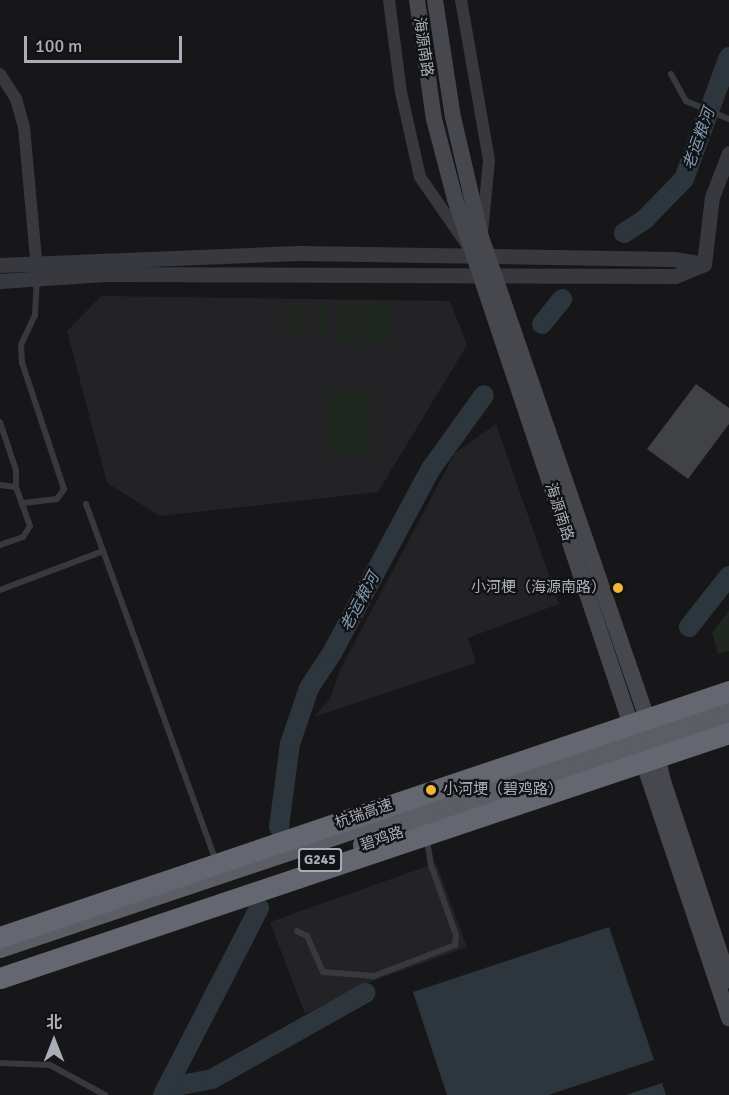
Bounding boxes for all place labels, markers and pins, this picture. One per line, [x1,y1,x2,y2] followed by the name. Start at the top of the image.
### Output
[471,579,606,597] place label: 小河梗（海源南路）
[611,581,625,595] marker: 小河梗（海源南路）
[443,781,563,799] place label: 小河埂（碧鸡路）
[424,783,438,797] marker: 小河埂（碧鸡路）

